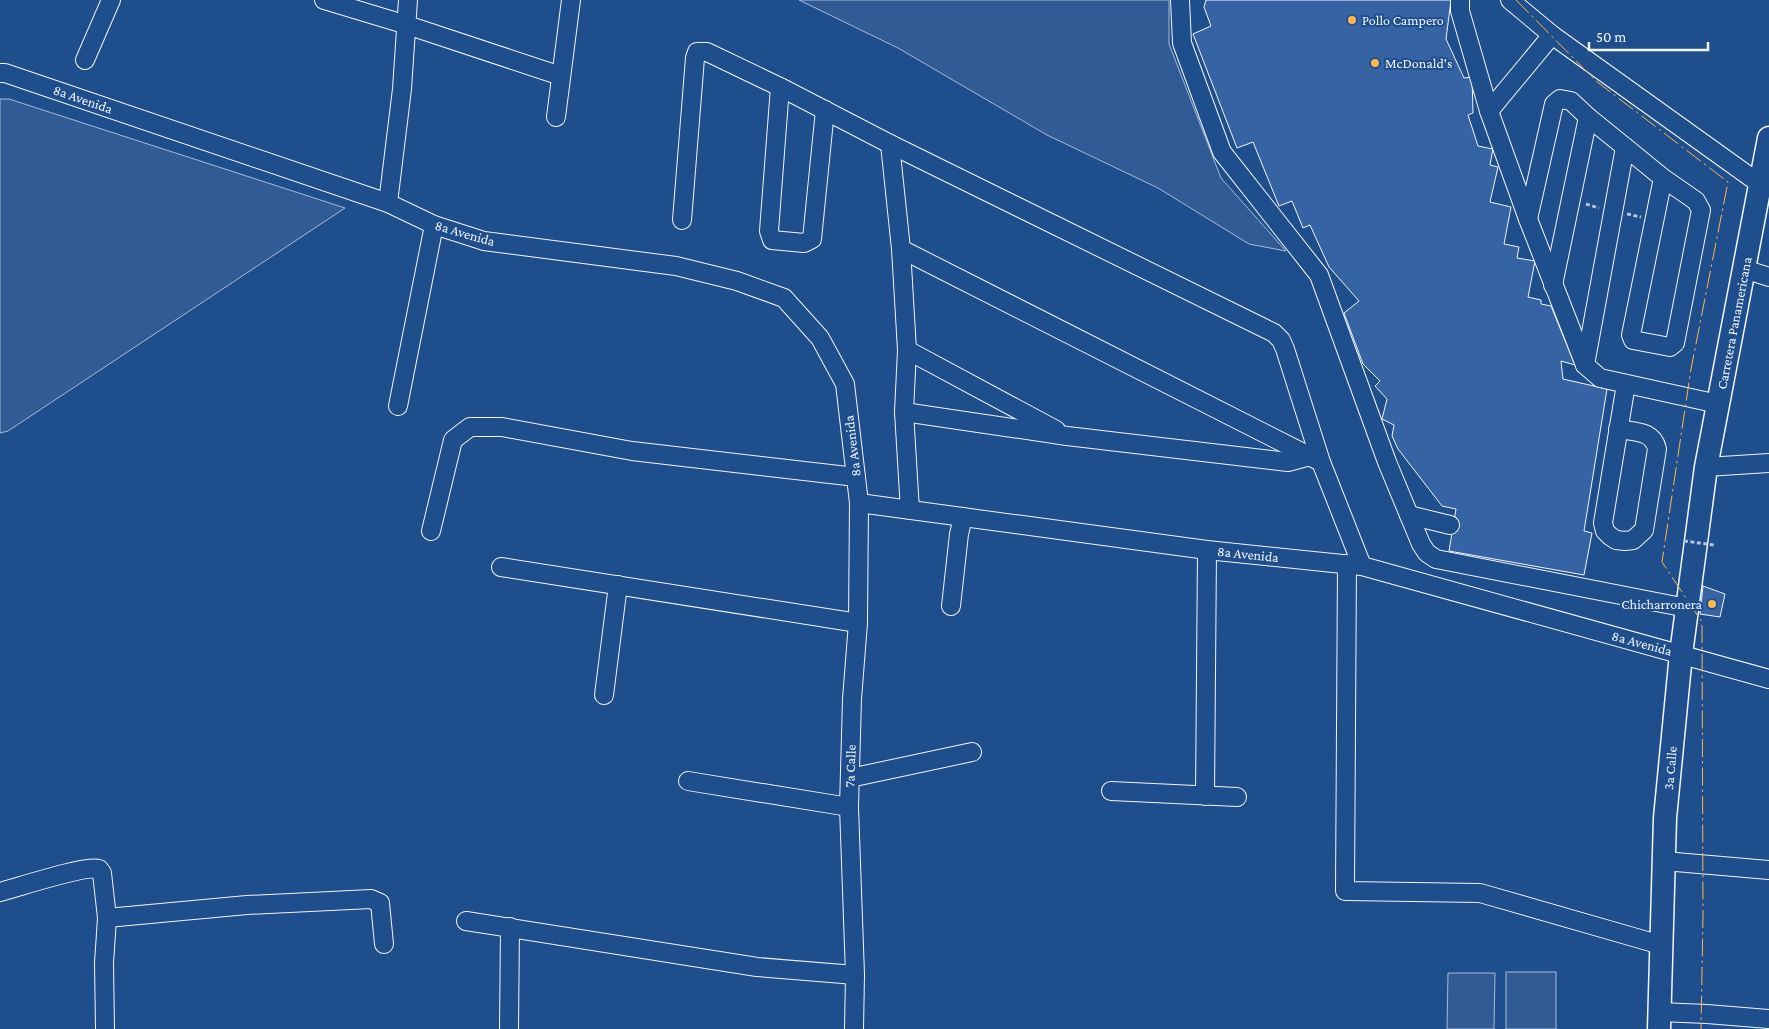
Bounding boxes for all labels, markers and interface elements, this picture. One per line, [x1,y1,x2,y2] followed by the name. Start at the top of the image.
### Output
[1362,12,1444,28] place label: Pollo Campero
[1346,14,1358,26] marker: Pollo Campero
[1589,20,1708,52] scale bar
[1596,29,1626,45] text: 50 m
[1385,55,1452,71] place label: McDonald's
[1369,57,1381,69] marker: McDonald's
[51,81,115,117] street label: 8a Avenida
[433,217,497,249] street label: 8a Avenida
[1713,255,1755,391] street label: Carretera Panamericana
[840,414,864,478] street label: 8a Avenida
[1216,543,1280,565] street label: 8a Avenida
[1621,596,1703,612] place label: Chicharronera
[1706,598,1718,610] marker: Chicharronera
[1610,627,1674,659] street label: 8a Avenida
[841,744,859,788] street label: 7a Calle
[1660,745,1680,791] street label: 3a Calle

